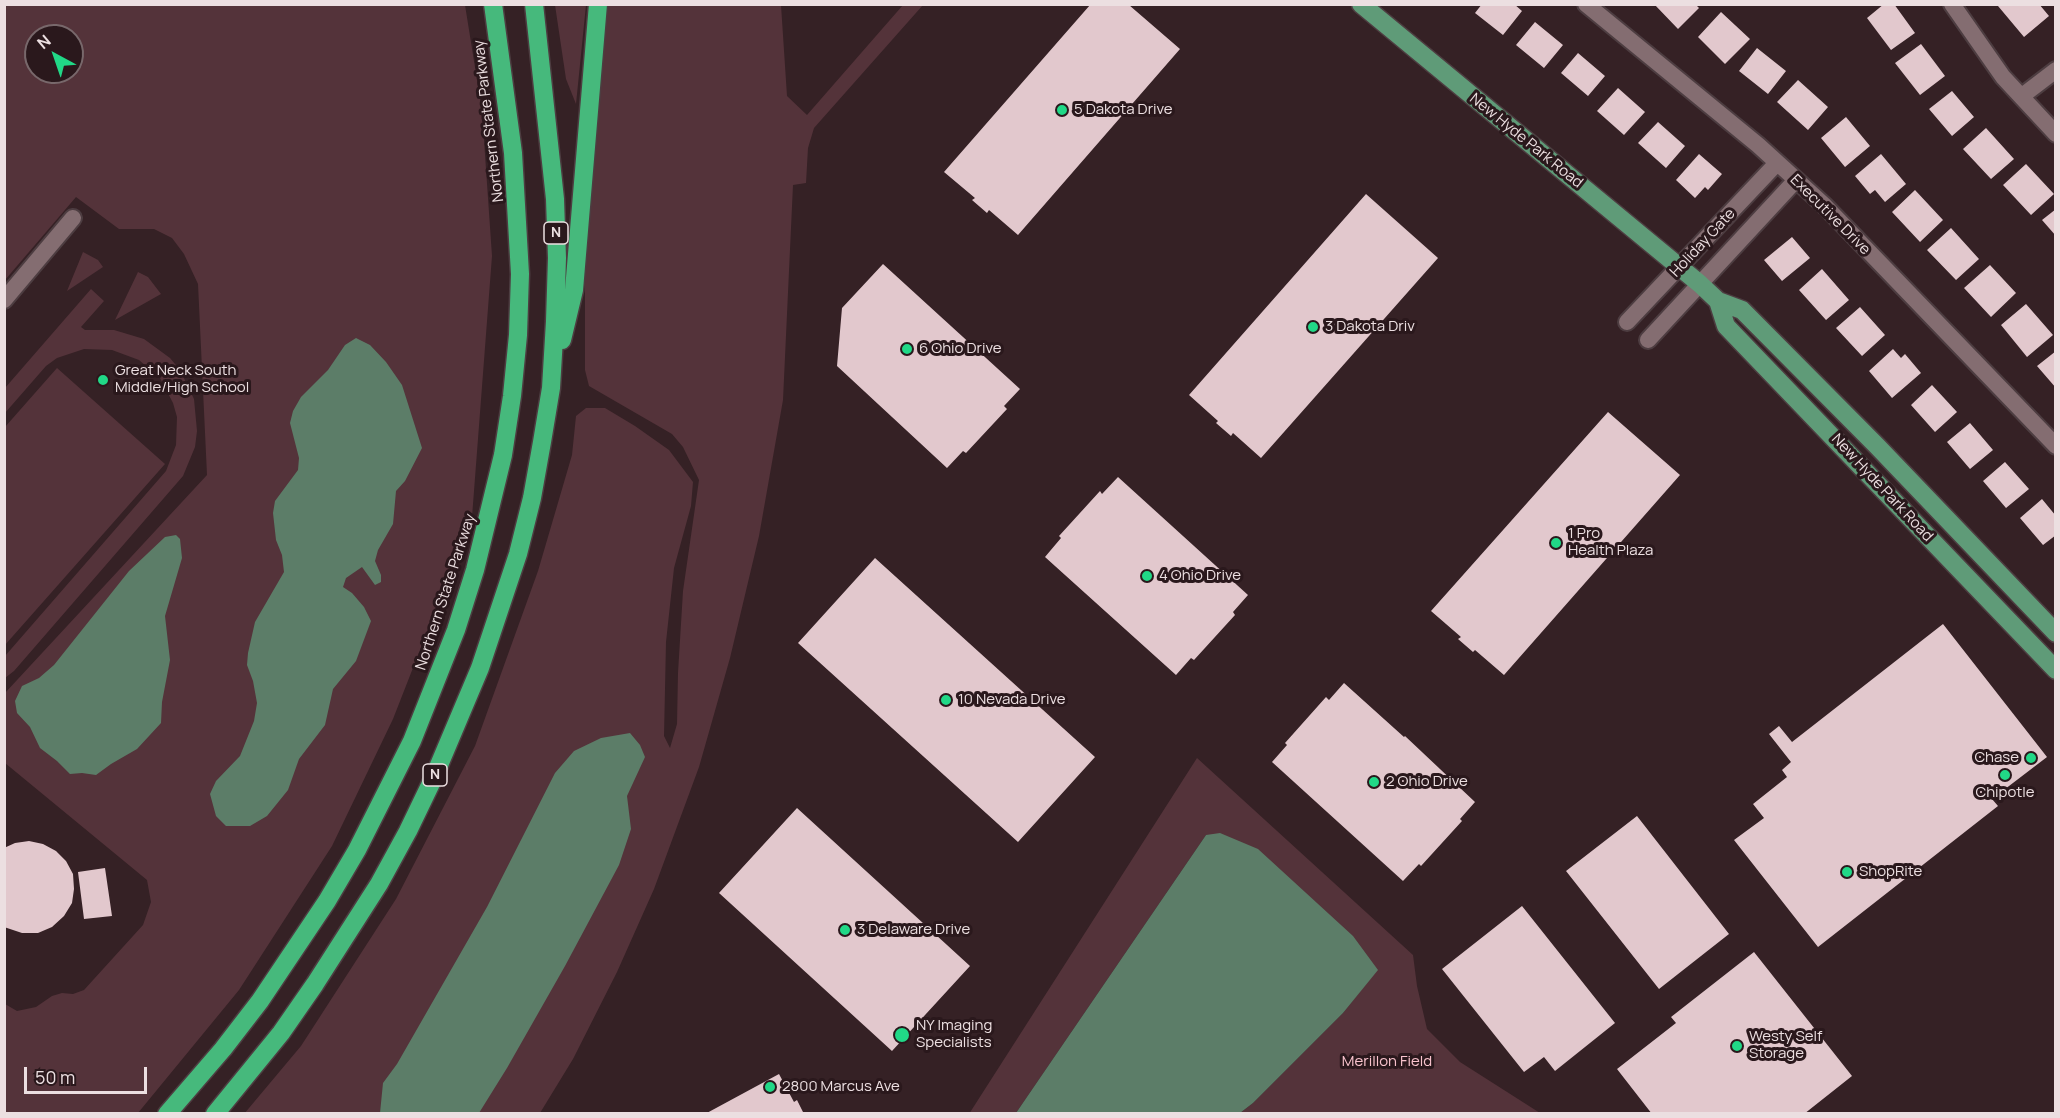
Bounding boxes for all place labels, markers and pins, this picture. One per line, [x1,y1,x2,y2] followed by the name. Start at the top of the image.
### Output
[1074,101,1173,119] place label: 5 Dakota Drive
[1055,103,1069,117] marker: 5 Dakota Drive
[1325,318,1415,336] place label: 3 Dakota Driv
[1306,320,1320,334] marker: 3 Dakota Driv
[919,340,1002,358] place label: 6 Ohio Drive
[900,342,914,356] marker: 6 Ohio Drive
[115,362,249,397] place label: Great Neck South Middle/High School
[96,373,110,387] marker: Great Neck South Middle/High School
[1568,525,1653,560] place label: 1 Pro Health Plaza
[1549,536,1563,550] marker: 1 Pro Health Plaza
[1159,567,1241,585] place label: 4 Ohio Drive
[1140,569,1154,583] marker: 4 Ohio Drive
[958,691,1066,709] place label: 10 Nevada Drive
[939,693,953,707] marker: 10 Nevada Drive
[1974,749,2019,767] place label: Chase
[2024,751,2038,765] marker: Chase
[1998,768,2012,782] marker: Chipotle
[1386,773,1468,791] place label: 2 Ohio Drive
[1367,775,1381,789] marker: 2 Ohio Drive
[1975,784,2035,802] place label: Chipotle
[1859,863,1922,881] place label: ShopRite
[1840,865,1854,879] marker: ShopRite
[857,921,970,939] place label: 3 Delaware Drive
[838,923,852,937] marker: 3 Delaware Drive
[916,1017,992,1052] place label: NY Imaging Specialists
[893,1026,911,1044] marker: NY Imaging Specialists
[1749,1028,1822,1063] place label: Westy Self Storage
[1730,1039,1744,1053] marker: Westy Self Storage
[782,1078,900,1096] place label: 2800 Marcus Ave
[763,1080,777,1094] marker: 2800 Marcus Ave

